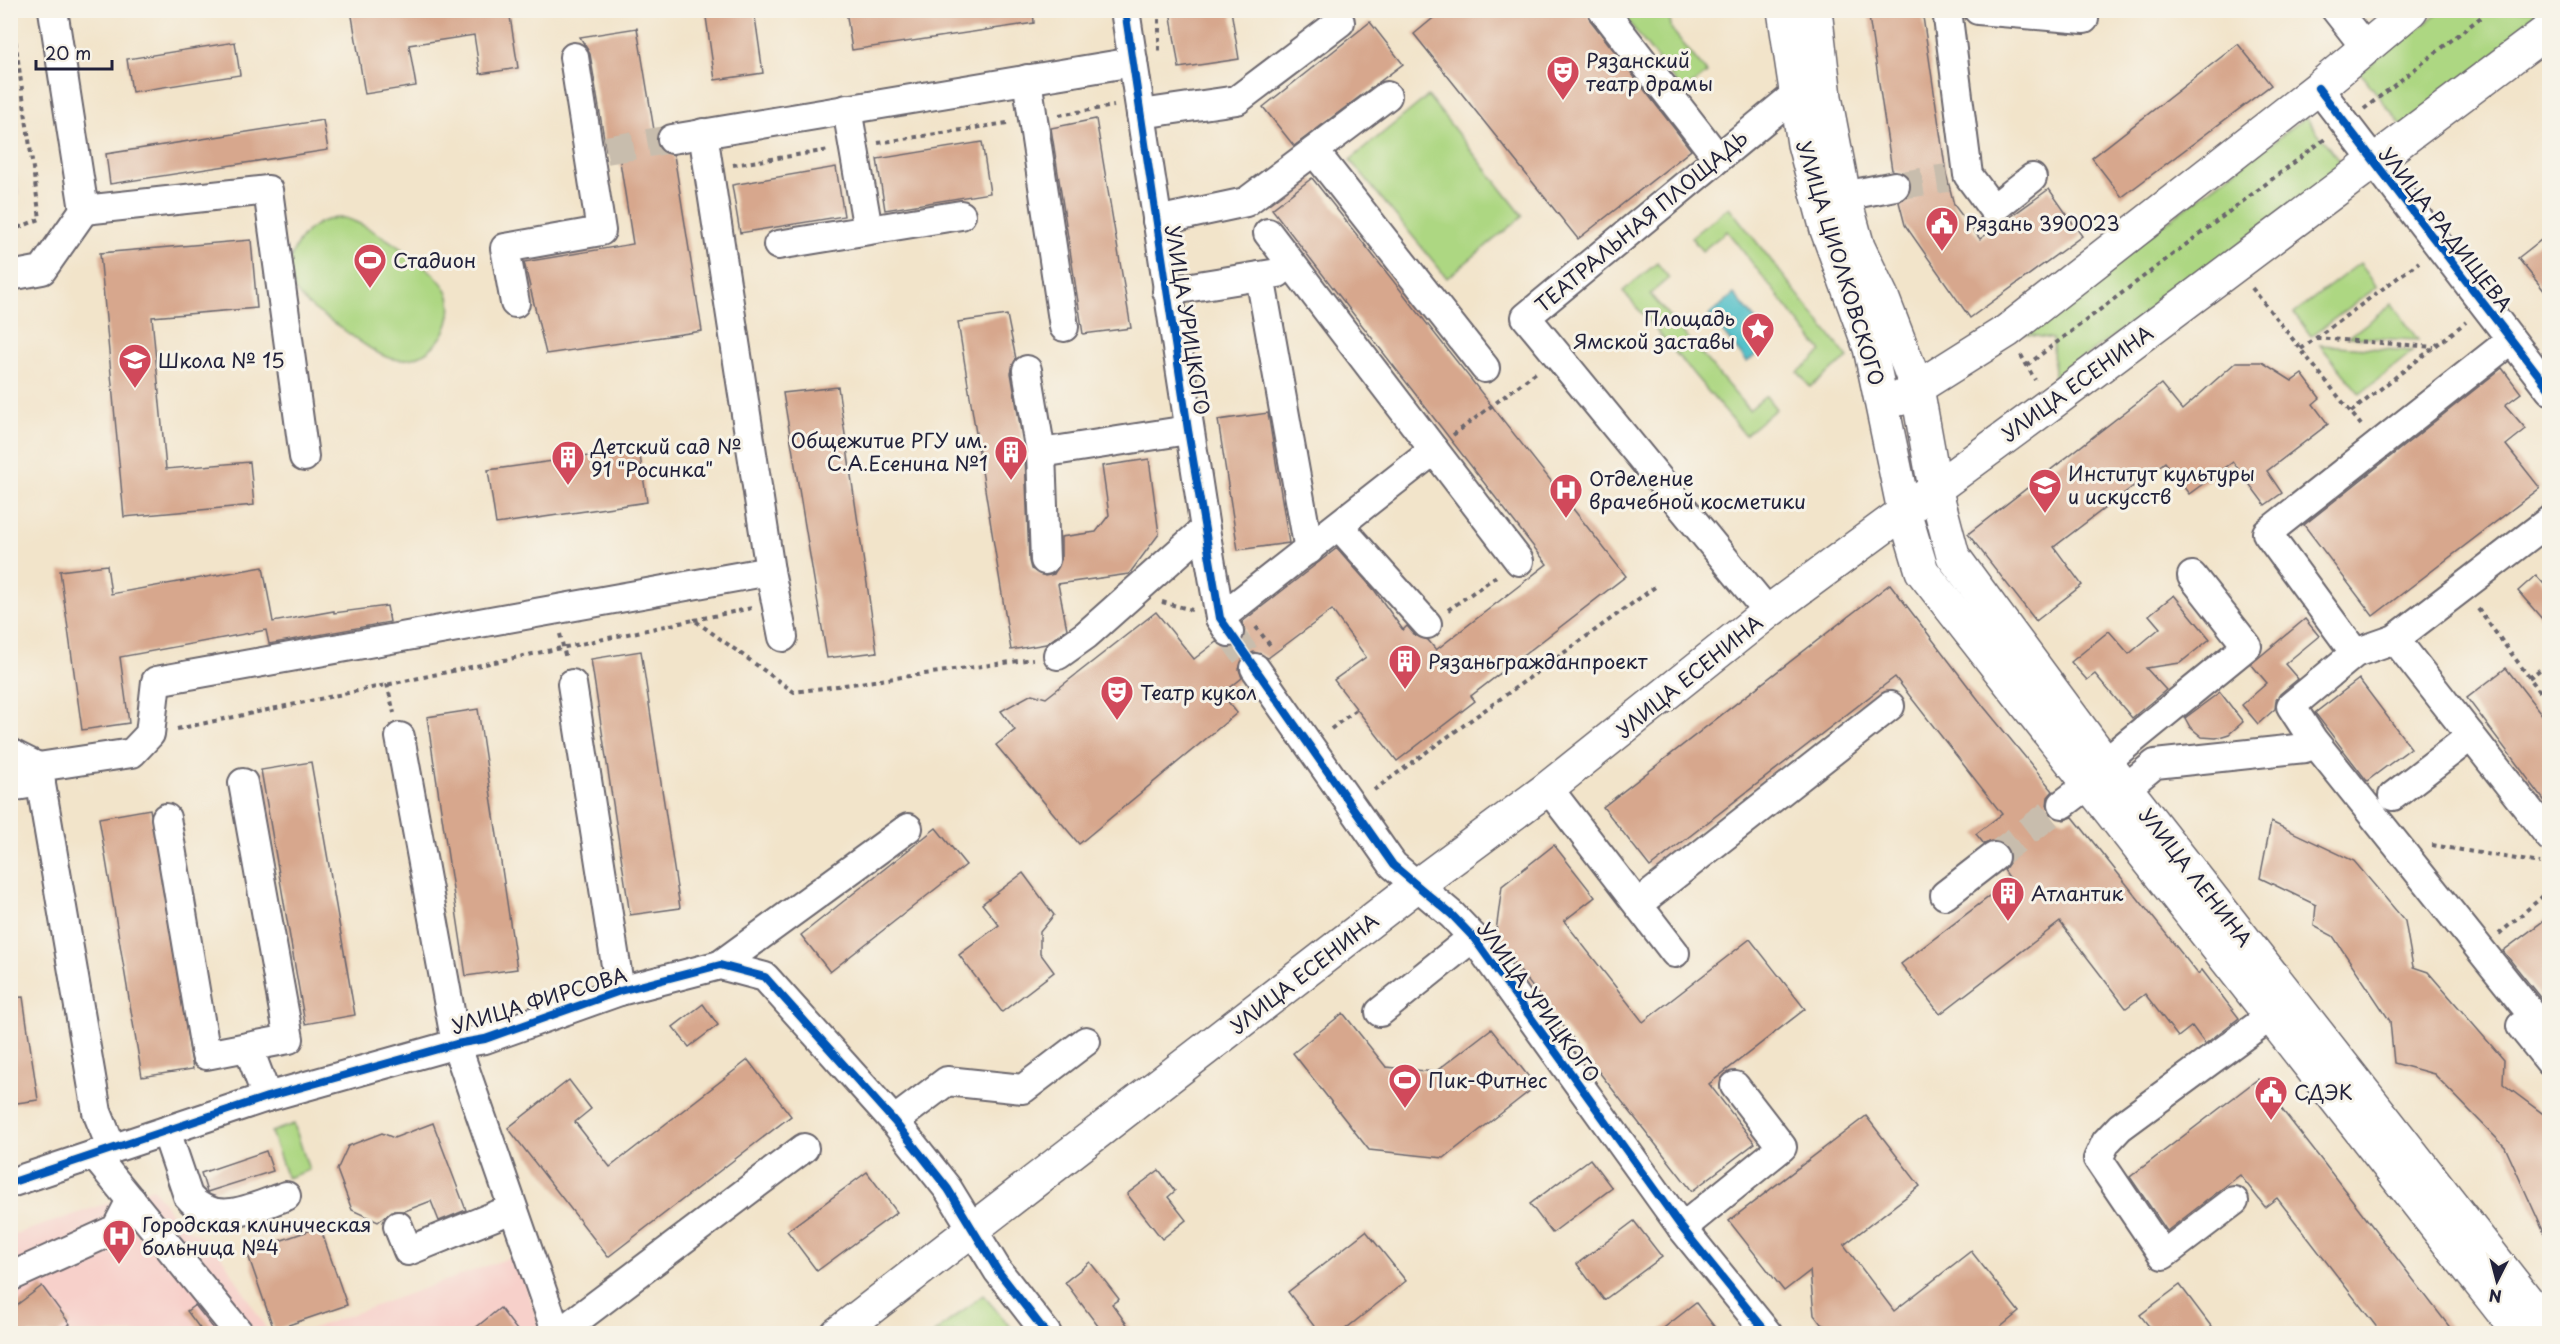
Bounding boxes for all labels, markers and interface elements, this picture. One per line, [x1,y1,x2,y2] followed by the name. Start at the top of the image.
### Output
[36,33,112,71] scale bar
[45,39,91,66] text: 20 m
[1586,45,1713,98] place label: Рязанский театр драмы
[1545,54,1581,101] theatre icon: Рязанский театр драмы
[1528,123,1754,319] street label: ТЕАТРАЛЬНАЯ ПЛОЩАДЬ
[1789,137,1893,389] street label: УЛИЦА ЦИОЛКОВСКОГО
[2372,140,2520,318] street label: УЛИЦА РАДИЩЕВА
[1924,205,1960,252] public building icon: Рязань 390023
[1965,208,2120,238] place label: Рязань 390023
[1158,223,1218,417] street label: УЛИЦА УРИЦКОГО
[352,242,388,289] sports icon: Стадион
[393,245,476,275] place label: Стадион
[1573,303,1735,356] place label: Площадь Ямской заставы
[1740,311,1776,358] place icon: Площадь Ямской заставы
[1995,318,2159,448] street label: УЛИЦА ЕСЕНИНА
[117,342,153,389] school or university icon: Школа № 15
[158,345,285,375] place label: Школа № 15
[790,425,988,478] place label: Общежитие РГУ им. С.А.Есенина №1
[590,431,742,484] place label: Детский сад № 91 "Росинка"
[993,434,1029,481] building icon: Общежитие РГУ им. С.А.Есенина №1
[550,439,586,486] building icon: Детский сад № 91 "Росинка"
[2068,458,2255,511] place label: Институт культуры и искусств
[1589,463,1806,516] place label: Отделение врачебной косметики
[2027,467,2063,514] school or university icon: Институт культуры и искусств
[1548,472,1584,519] hospital icon: Отделение врачебной косметики
[1609,607,1769,745] street label: УЛИЦА ЕСЕНИНА
[1387,643,1423,690] building icon: Рязаньгражданпроект
[1428,646,1648,676] place label: Рязаньгражданпроект
[1099,674,1135,721] theatre icon: Театр кукол
[1140,677,1257,707] place label: Театр кукол
[2132,801,2260,953] street label: УЛИЦА ЛЕНИНА
[1990,875,2026,922] building icon: Атлантик
[2031,878,2124,908] place label: Атлантик
[1223,905,1385,1041] street label: УЛИЦА ЕСЕНИНА
[1470,916,1608,1088] street label: УЛИЦА УРИЦКОГО
[448,959,630,1041] street label: УЛИЦА ФИРСОВА
[1387,1062,1423,1109] sports icon: Пик-Фитнес
[1428,1065,1547,1095] place label: Пик-Фитнес
[2253,1074,2289,1121] public building icon: СДЭК
[2294,1077,2353,1107] place label: СДЭК
[142,1209,371,1262] place label: Городская клиническая больница №4
[101,1218,137,1265] hospital icon: Городская клиническая больница №4
[2467,1251,2527,1311] north arrow
[2488,1284,2503,1310] text: N

